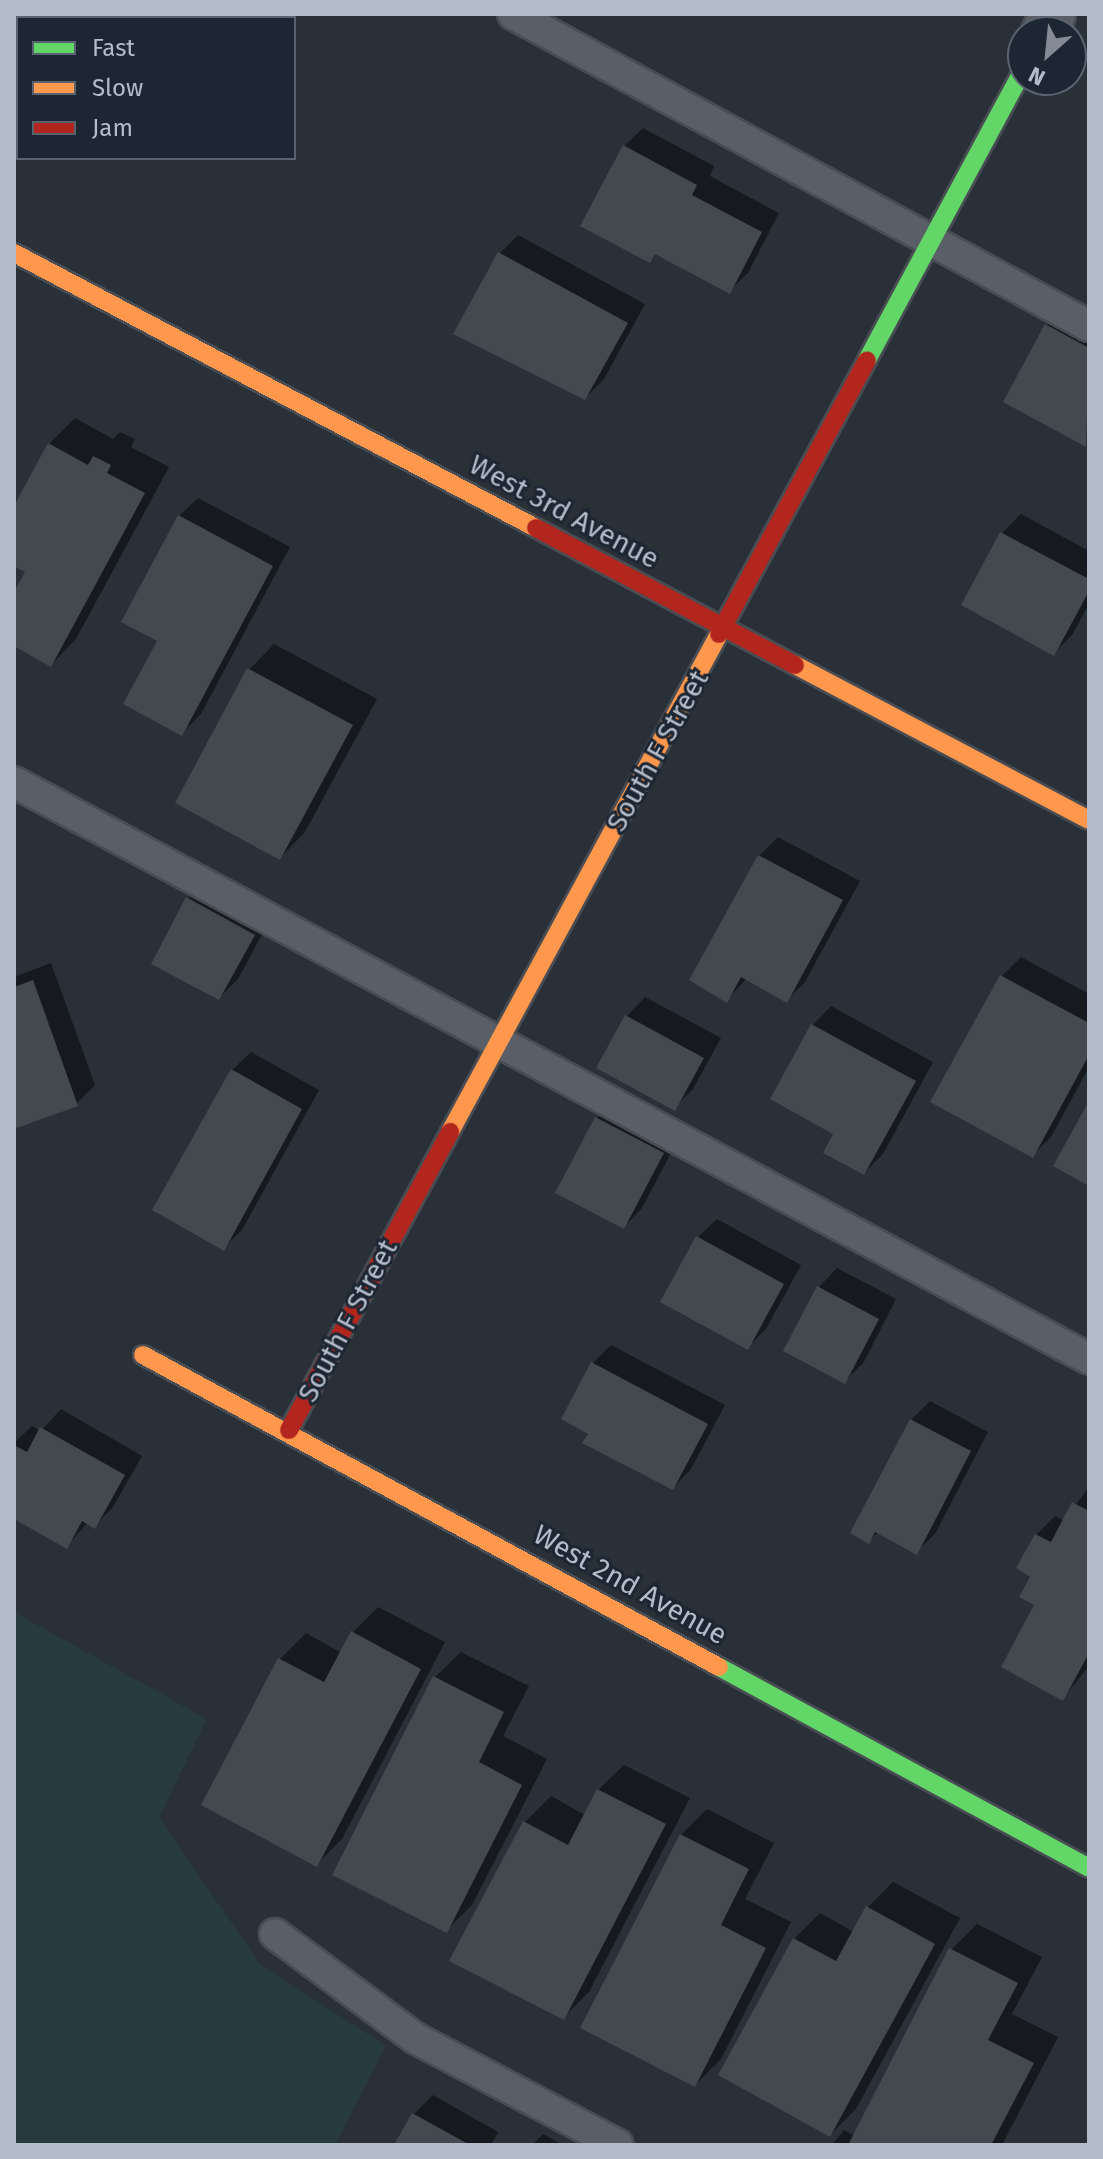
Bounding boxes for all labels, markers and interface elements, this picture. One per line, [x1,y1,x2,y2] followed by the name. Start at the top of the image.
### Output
[16,16,296,160] legend
[1007,16,1087,96] north arrow
[92,34,135,62] text: Fast
[1024,61,1049,91] text: N
[92,74,143,102] text: Slow
[92,114,133,142] text: Jam
[464,448,664,576] street label: West 3rd Avenue
[600,665,716,837] street label: South F Street
[291,1234,405,1408] street label: South F Street
[527,1518,733,1652] street label: West 2nd Avenue

